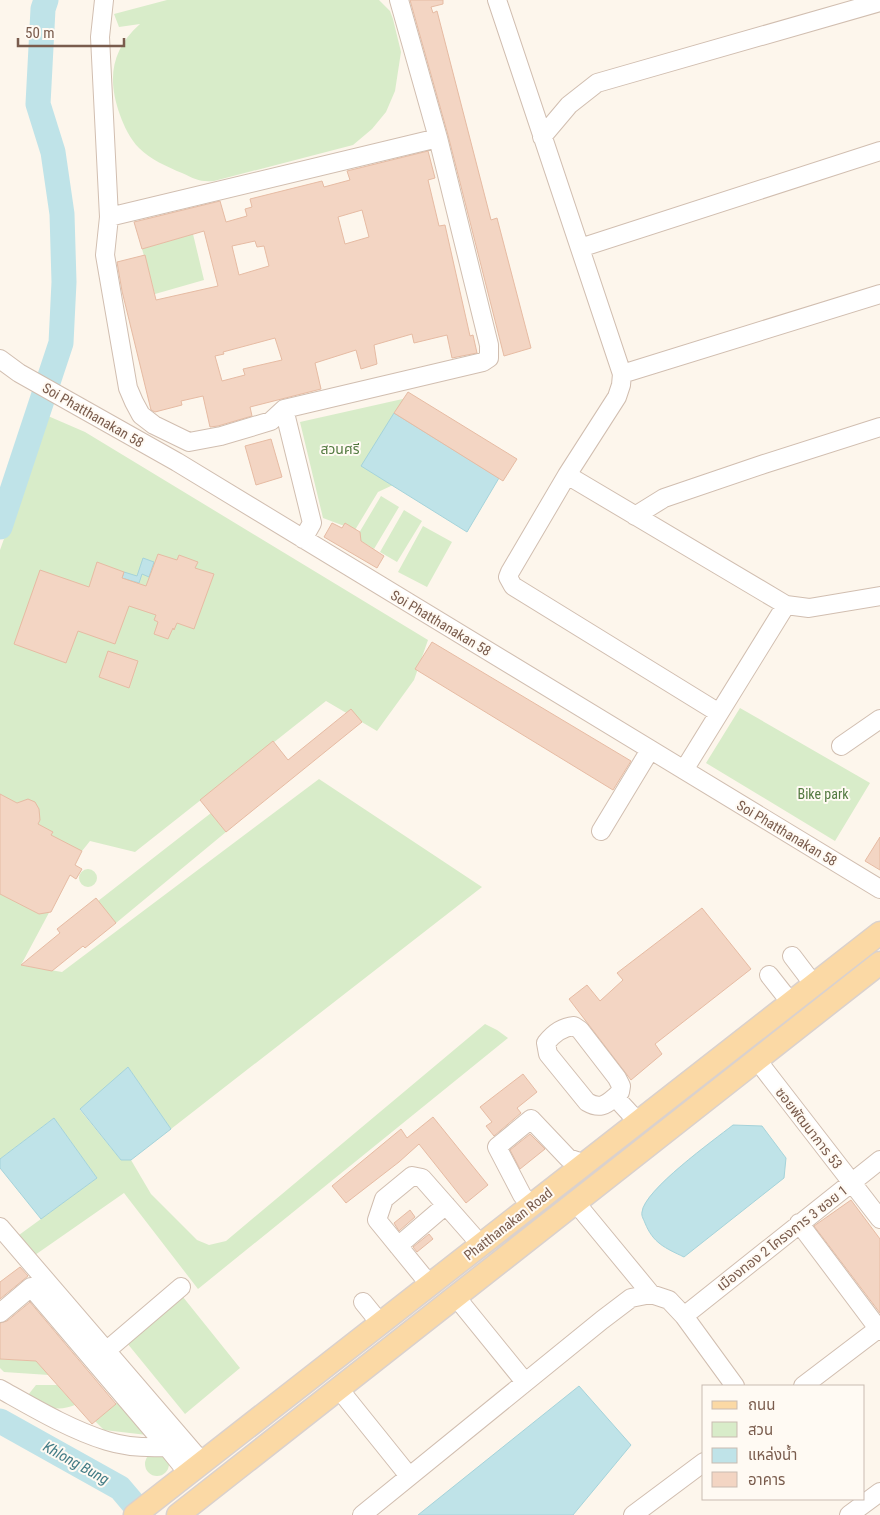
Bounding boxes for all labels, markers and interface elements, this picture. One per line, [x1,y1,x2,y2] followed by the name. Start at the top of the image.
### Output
[18,15,124,47] scale bar
[25,24,55,42] text: 50 m
[40,380,146,450] street label: Soi Phatthanakan 58
[320,441,360,457] park label: สวนศรี
[388,587,494,659] street label: Soi Phatthanakan 58
[798,786,849,802] park label: Bike park
[734,797,840,869] street label: Soi Phatthanakan 58
[772,1084,846,1172] street label: ซอยพัฒนาการ 53
[714,1182,850,1294] street label: เมืองทอง 2 โครงการ 3 ซอย 1
[461,1185,555,1263] street label: Phatthanakan Road
[702,1385,865,1500] legend
[748,1396,775,1414] text: ถนน
[748,1421,773,1439] text: สวน
[40,1438,112,1488] water label: Khlong Bung
[748,1444,797,1464] text: แหล่งน้ำ
[748,1471,785,1489] text: อาคาร

